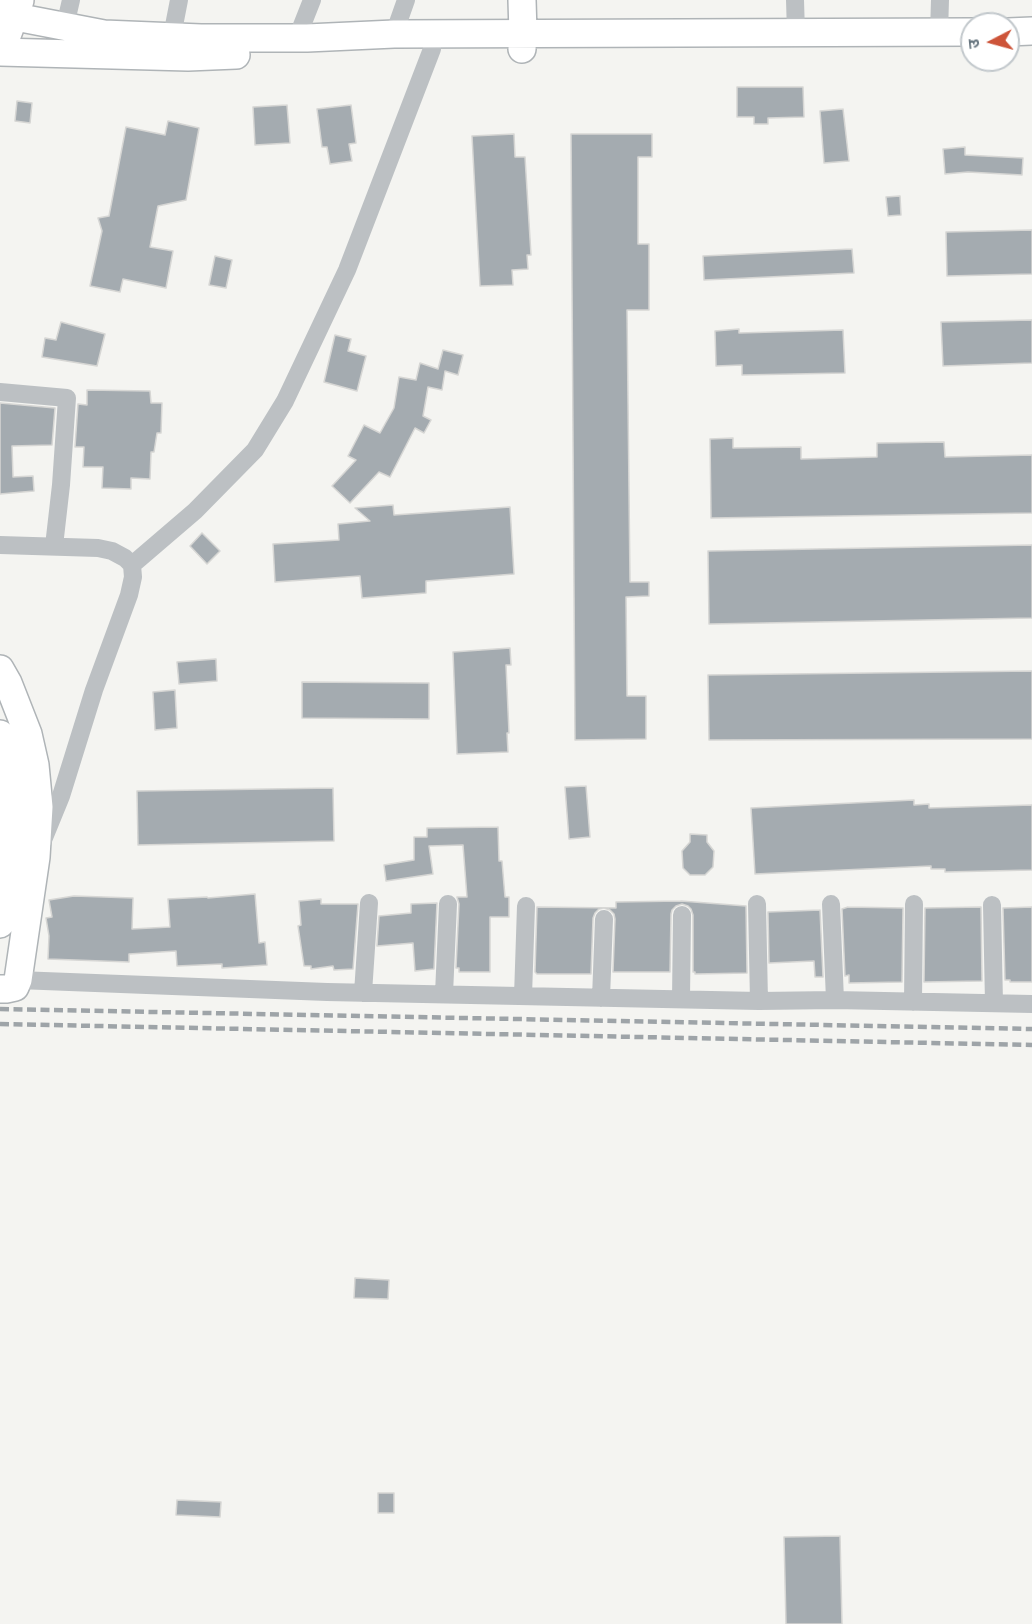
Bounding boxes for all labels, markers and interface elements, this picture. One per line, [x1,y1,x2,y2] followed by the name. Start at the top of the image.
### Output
[960,12,1020,72] north arrow
[964,38,984,49] text: उ

